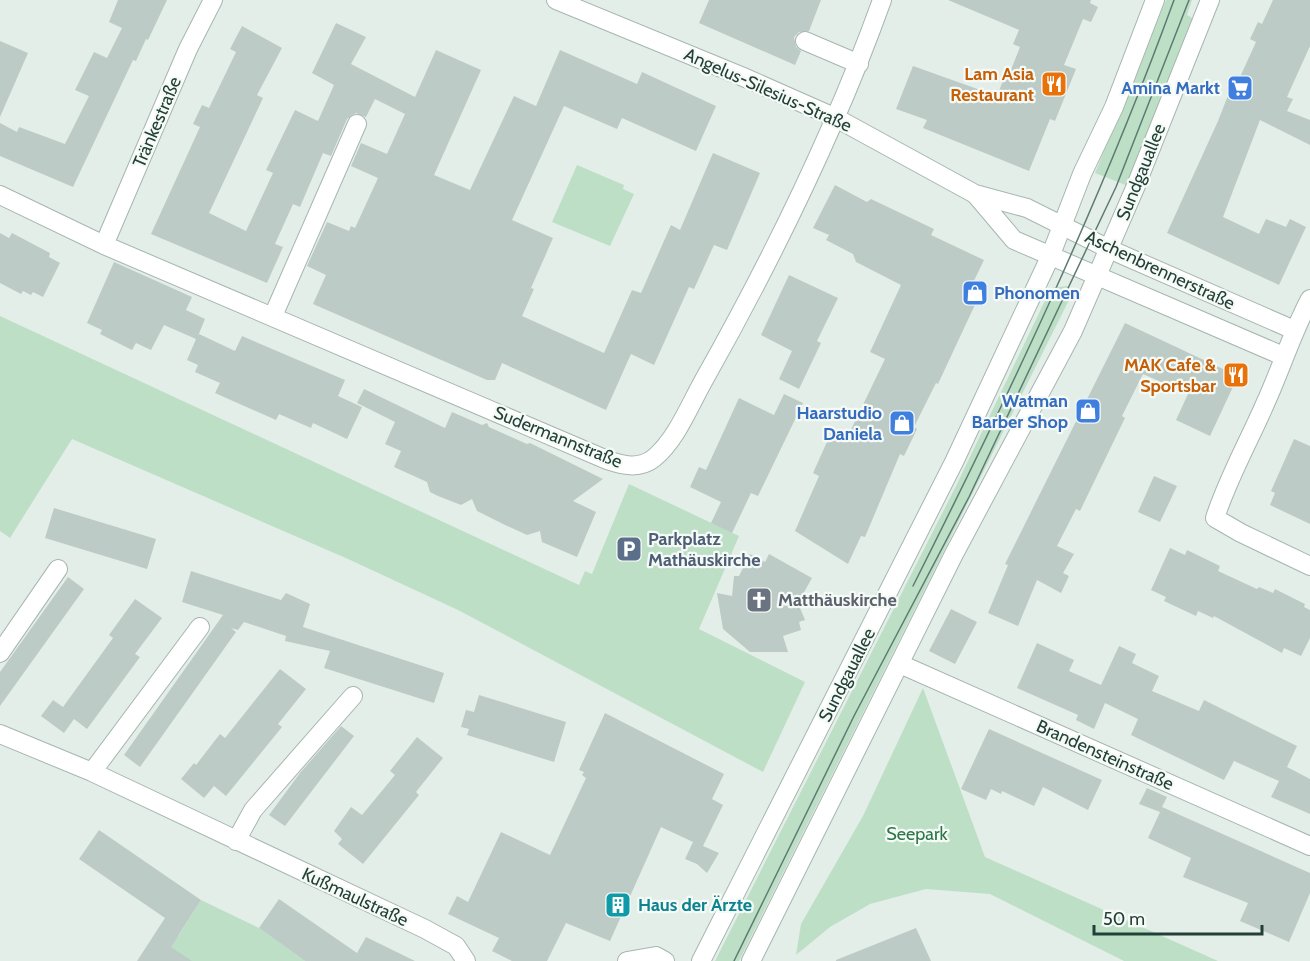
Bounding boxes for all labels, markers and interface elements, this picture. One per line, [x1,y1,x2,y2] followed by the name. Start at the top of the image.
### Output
[681,43,855,137] street label: Angelus-Silesius-Straße
[950,63,1034,106] place label: Lam Asia Restaurant
[1039,69,1069,99] restaurant icon: Lam Asia Restaurant
[128,73,186,171] street label: Tränkestraße
[1225,73,1255,103] supermarket icon: Amina Markt
[1121,77,1220,99] place label: Amina Markt
[1112,120,1170,224] street label: Sundgauallee
[1082,226,1238,314] street label: Aschenbrennerstraße
[960,278,990,308] shop icon: Phonomen
[994,282,1080,304] place label: Phonomen
[1124,354,1217,397] place label: MAK Cafe & Sportsbar
[1221,360,1251,390] restaurant icon: MAK Cafe & Sportsbar
[971,390,1068,433] place label: Watman Barber Shop
[1073,396,1103,426] shop icon: Watman Barber Shop
[491,401,625,473] street label: Sudermannstraße
[797,402,882,445] place label: Haarstudio Daniela
[887,408,917,438] shop icon: Haarstudio Daniela
[648,528,760,571] place label: Parkplatz Mathäuskirche
[614,534,644,564] parking icon: Parkplatz Mathäuskirche
[744,585,774,615] church icon: Matthäuskirche
[778,589,897,611] place label: Matthäuskirche
[814,624,880,726] street label: Sundgauallee
[1033,715,1177,795] street label: Brandensteinstraße
[886,823,949,845] park label: Seepark
[298,863,412,931] street label: Kußmaulstraße
[603,890,633,920] building icon: Haus der Ärzte
[638,894,752,916] place label: Haus der Ärzte
[1094,898,1262,936] scale bar
[1103,908,1145,930] text: 50 m

